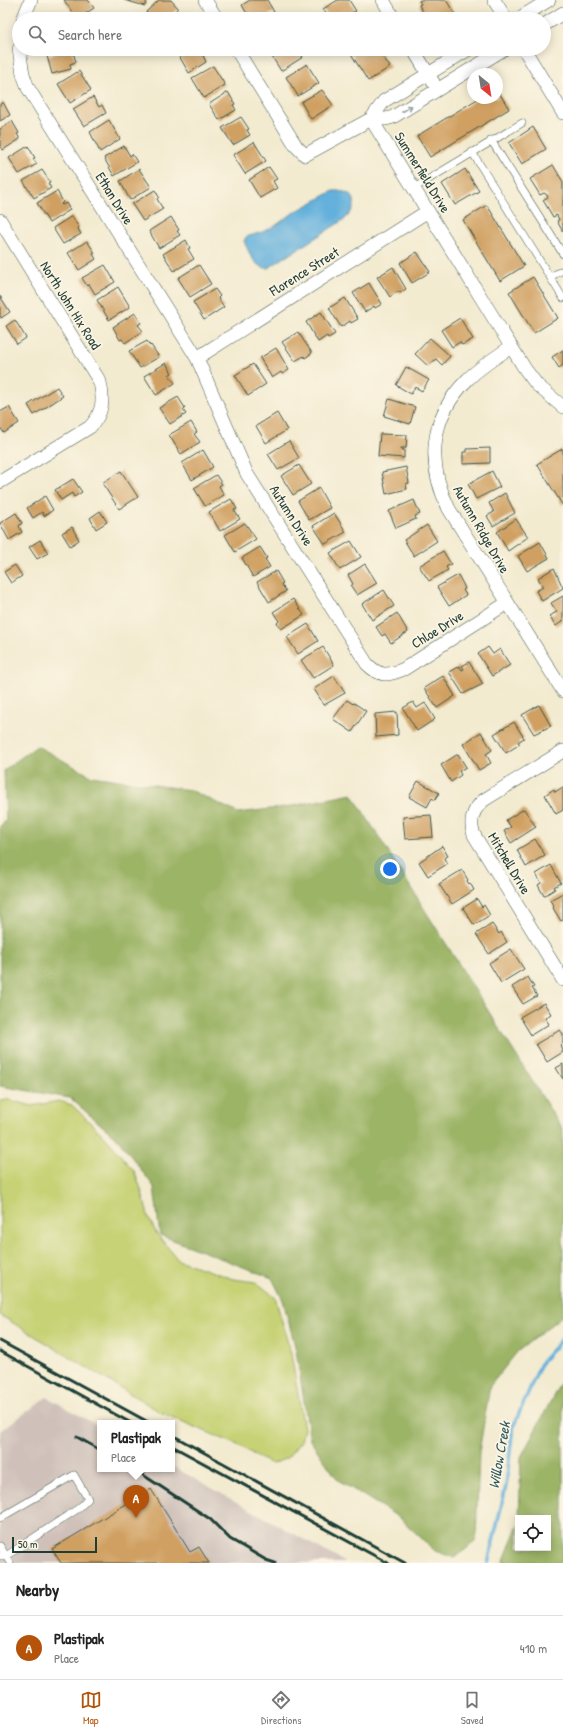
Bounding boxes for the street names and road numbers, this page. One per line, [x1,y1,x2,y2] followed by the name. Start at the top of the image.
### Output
[391,128,456,216] street label: Summerfield Drive
[92,168,139,228] street label: Ethan Drive
[265,242,343,300] street label: Florence Street
[36,257,106,353] street label: North John Hix Road
[266,481,318,549] street label: Autumn Drive
[448,482,515,577] street label: Autumn Ridge Drive
[407,605,467,652] street label: Chloe Drive
[484,829,536,898] street label: Mitchell Drive

